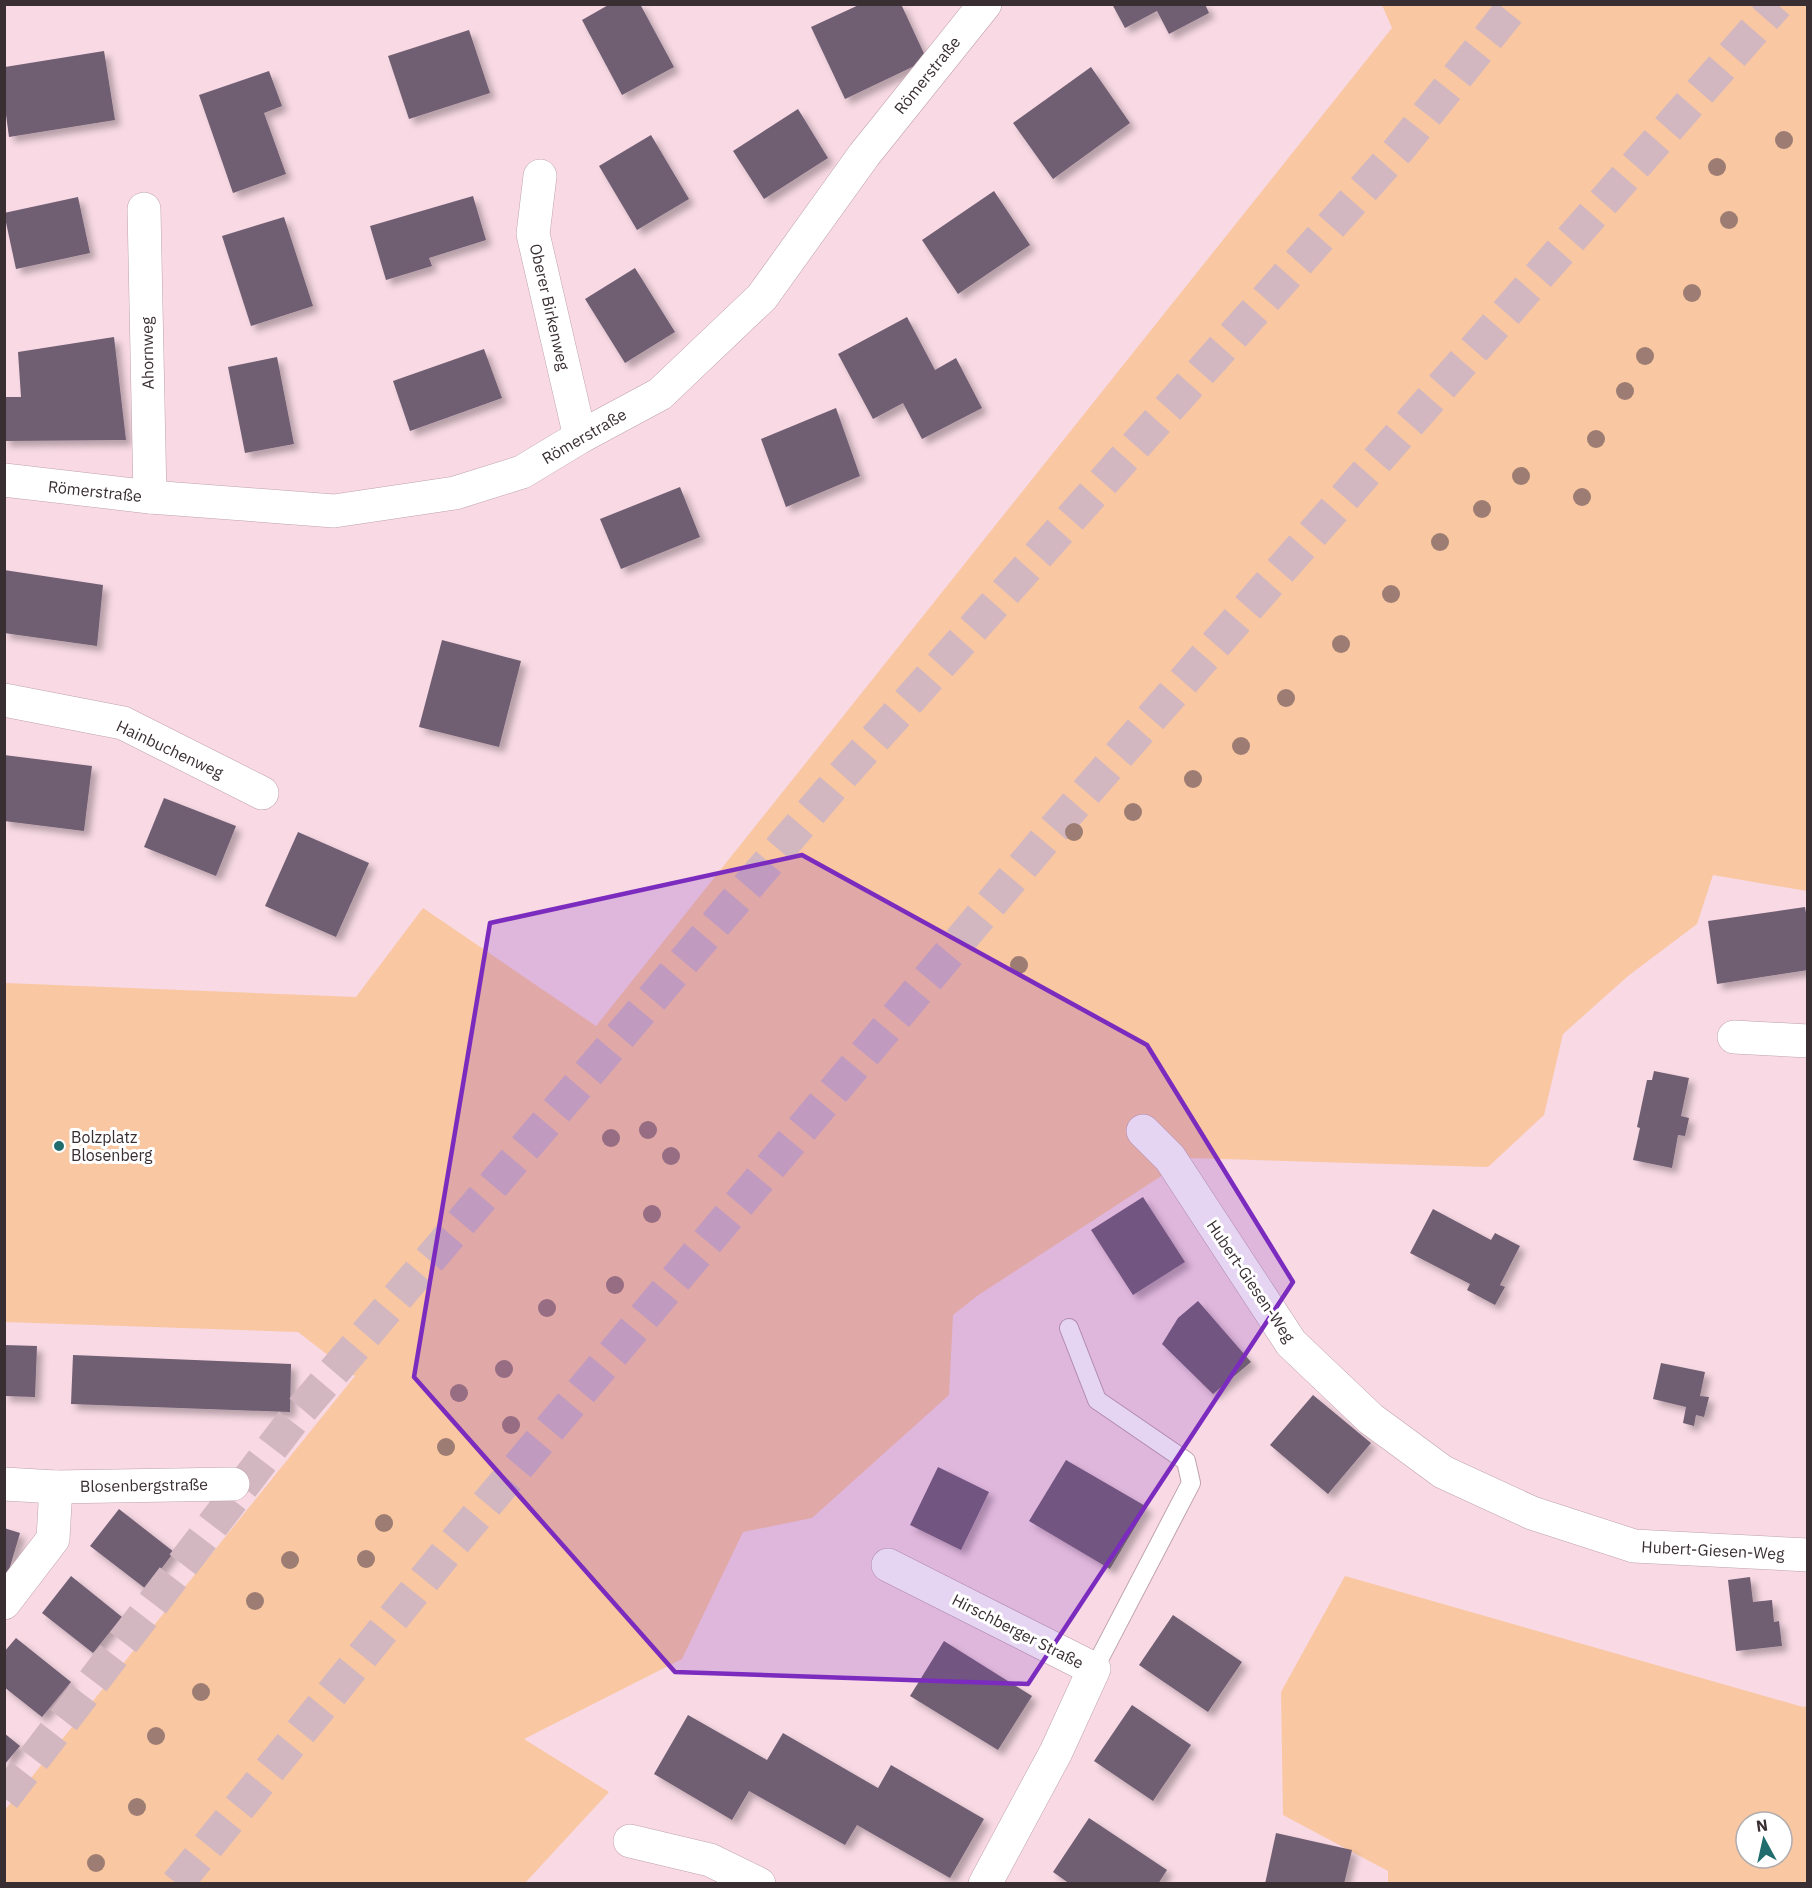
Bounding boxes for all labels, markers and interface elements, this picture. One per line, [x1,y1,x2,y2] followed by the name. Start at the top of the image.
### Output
[890,32,965,118] street label: Römerstraße
[526,242,574,373] street label: Oberer Birkenweg
[136,316,158,389] street label: Ahornweg
[538,404,630,468] street label: Römerstraße
[47,476,143,506] street label: Römerstraße
[113,715,227,783] street label: Hainbuchenweg
[71,1127,153,1165] place label: Bolzplatz Blosenberg
[52,1139,66,1153] marker: Bolzplatz Blosenberg
[1203,1216,1300,1346] street label: Hubert-Giesen-Weg
[80,1474,208,1496] street label: Blosenbergstraße
[1641,1536,1786,1564] street label: Hubert-Giesen-Weg
[949,1589,1087,1673] street label: Hirschberger Straße
[1734,1810,1794,1870] north arrow
[1755,1814,1769,1836] text: N

